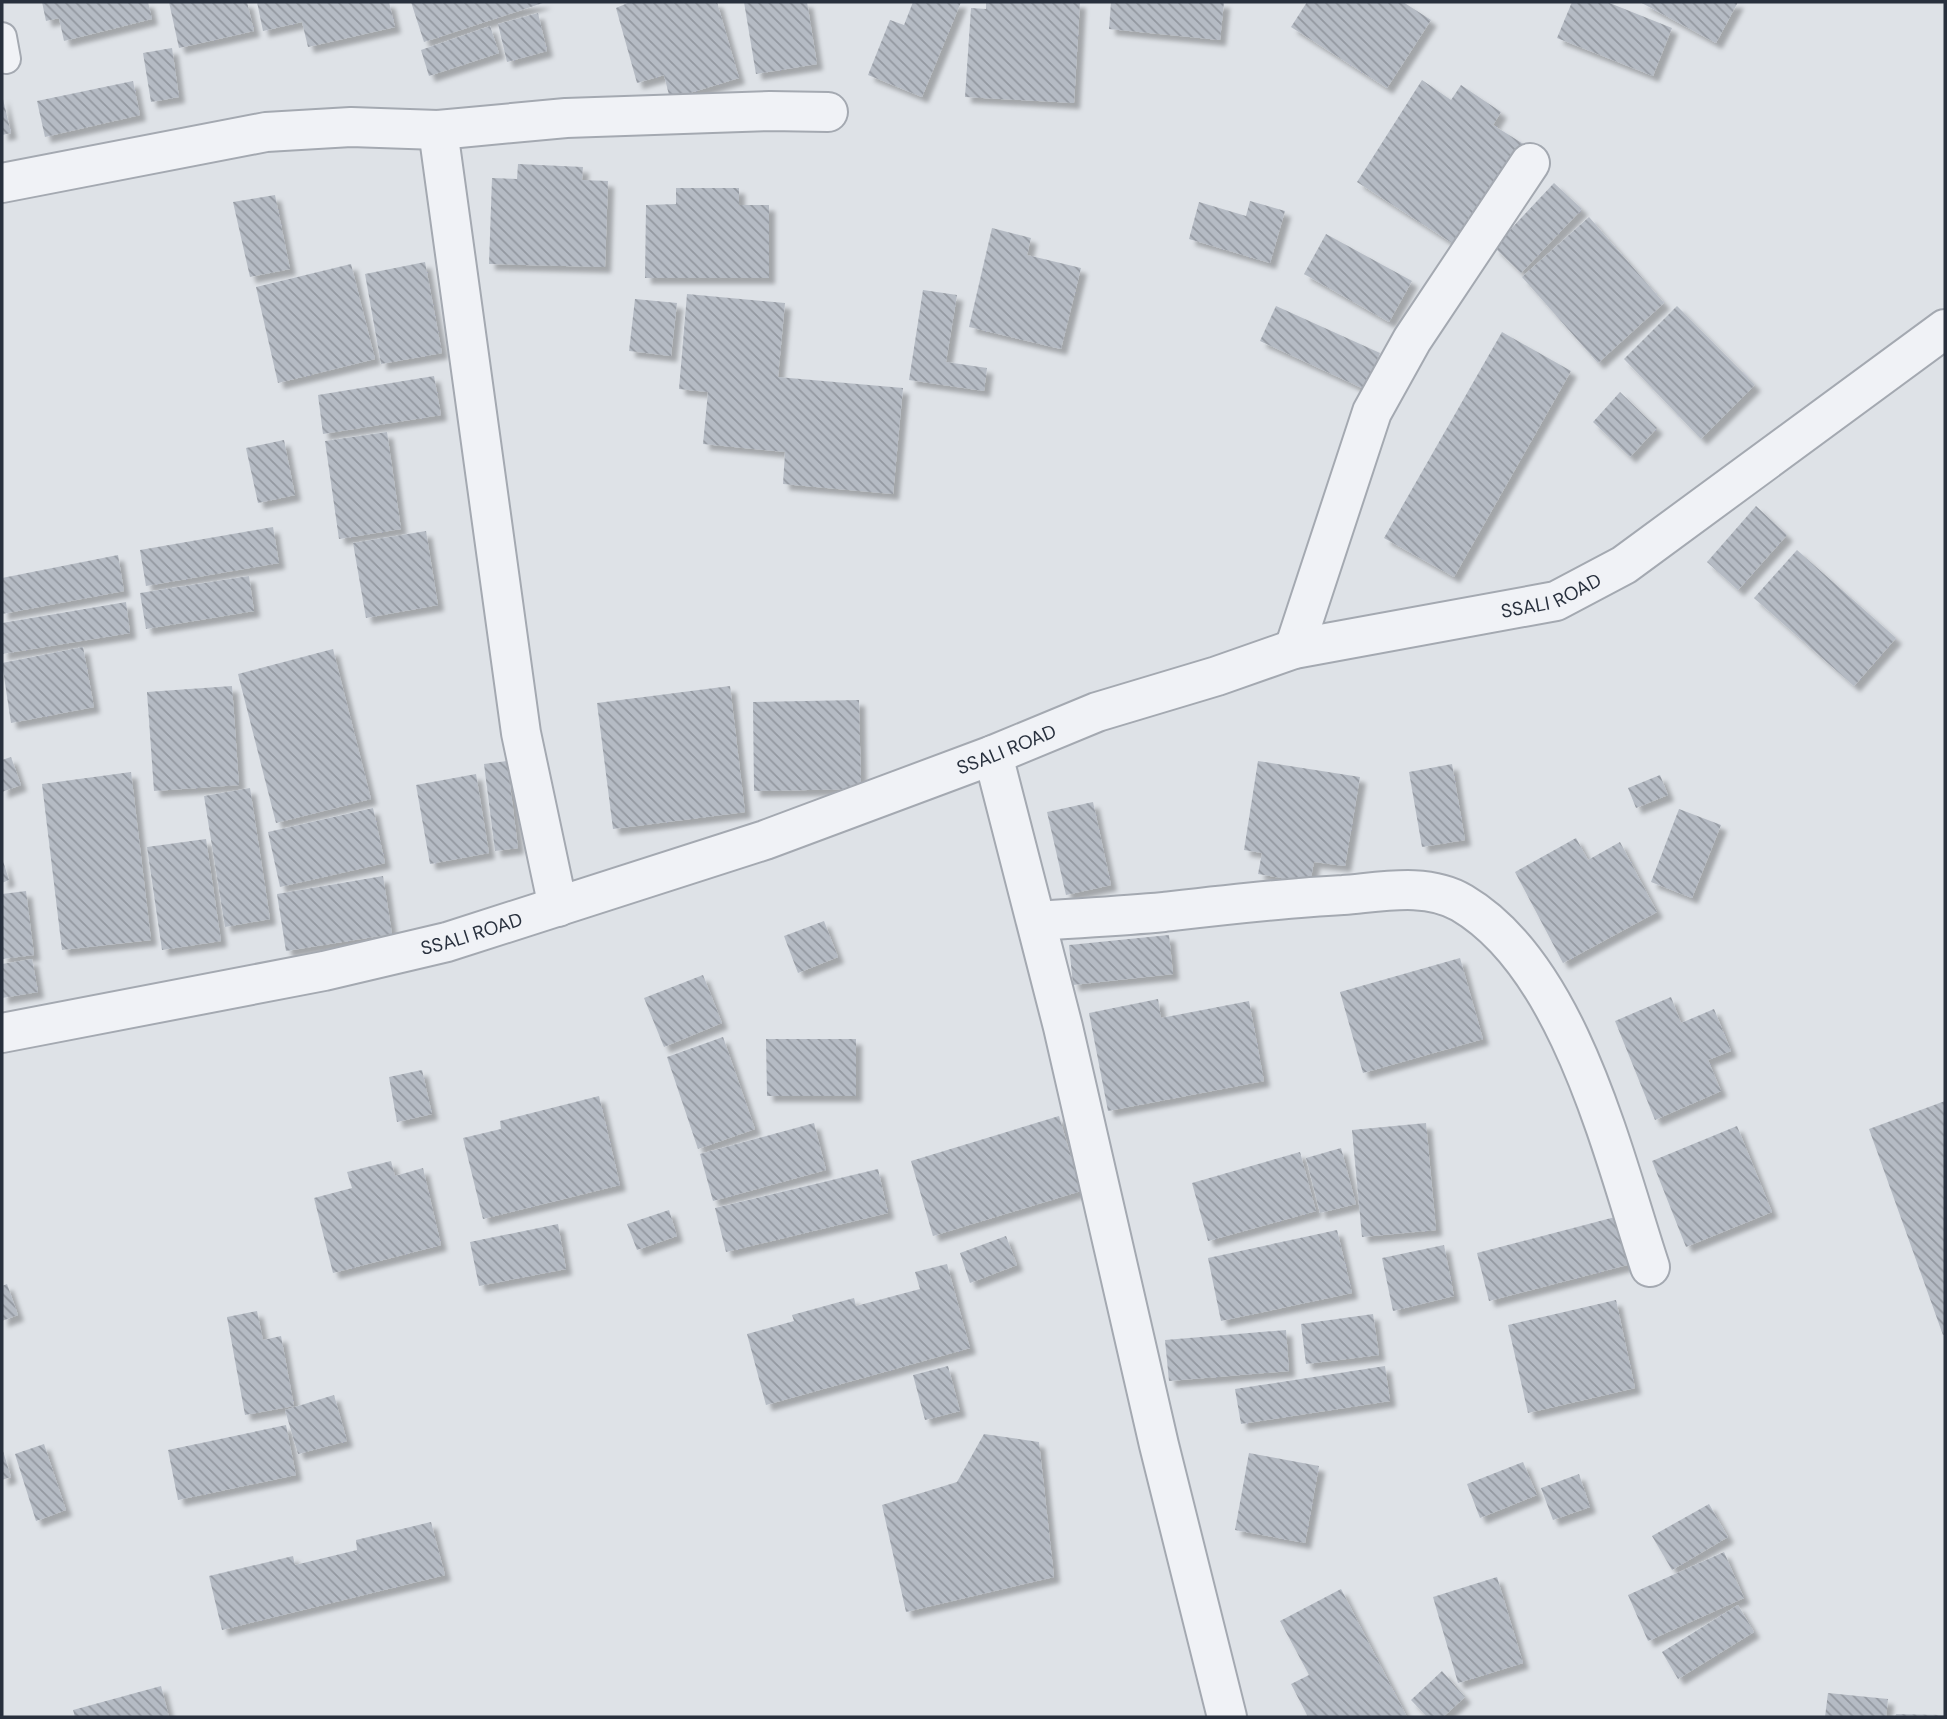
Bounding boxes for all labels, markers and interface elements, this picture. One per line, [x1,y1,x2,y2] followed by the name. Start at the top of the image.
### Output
[1499,567,1606,624] street label: SSALI ROAD
[953,718,1060,780] street label: SSALI ROAD
[418,907,525,961] street label: SSALI ROAD

